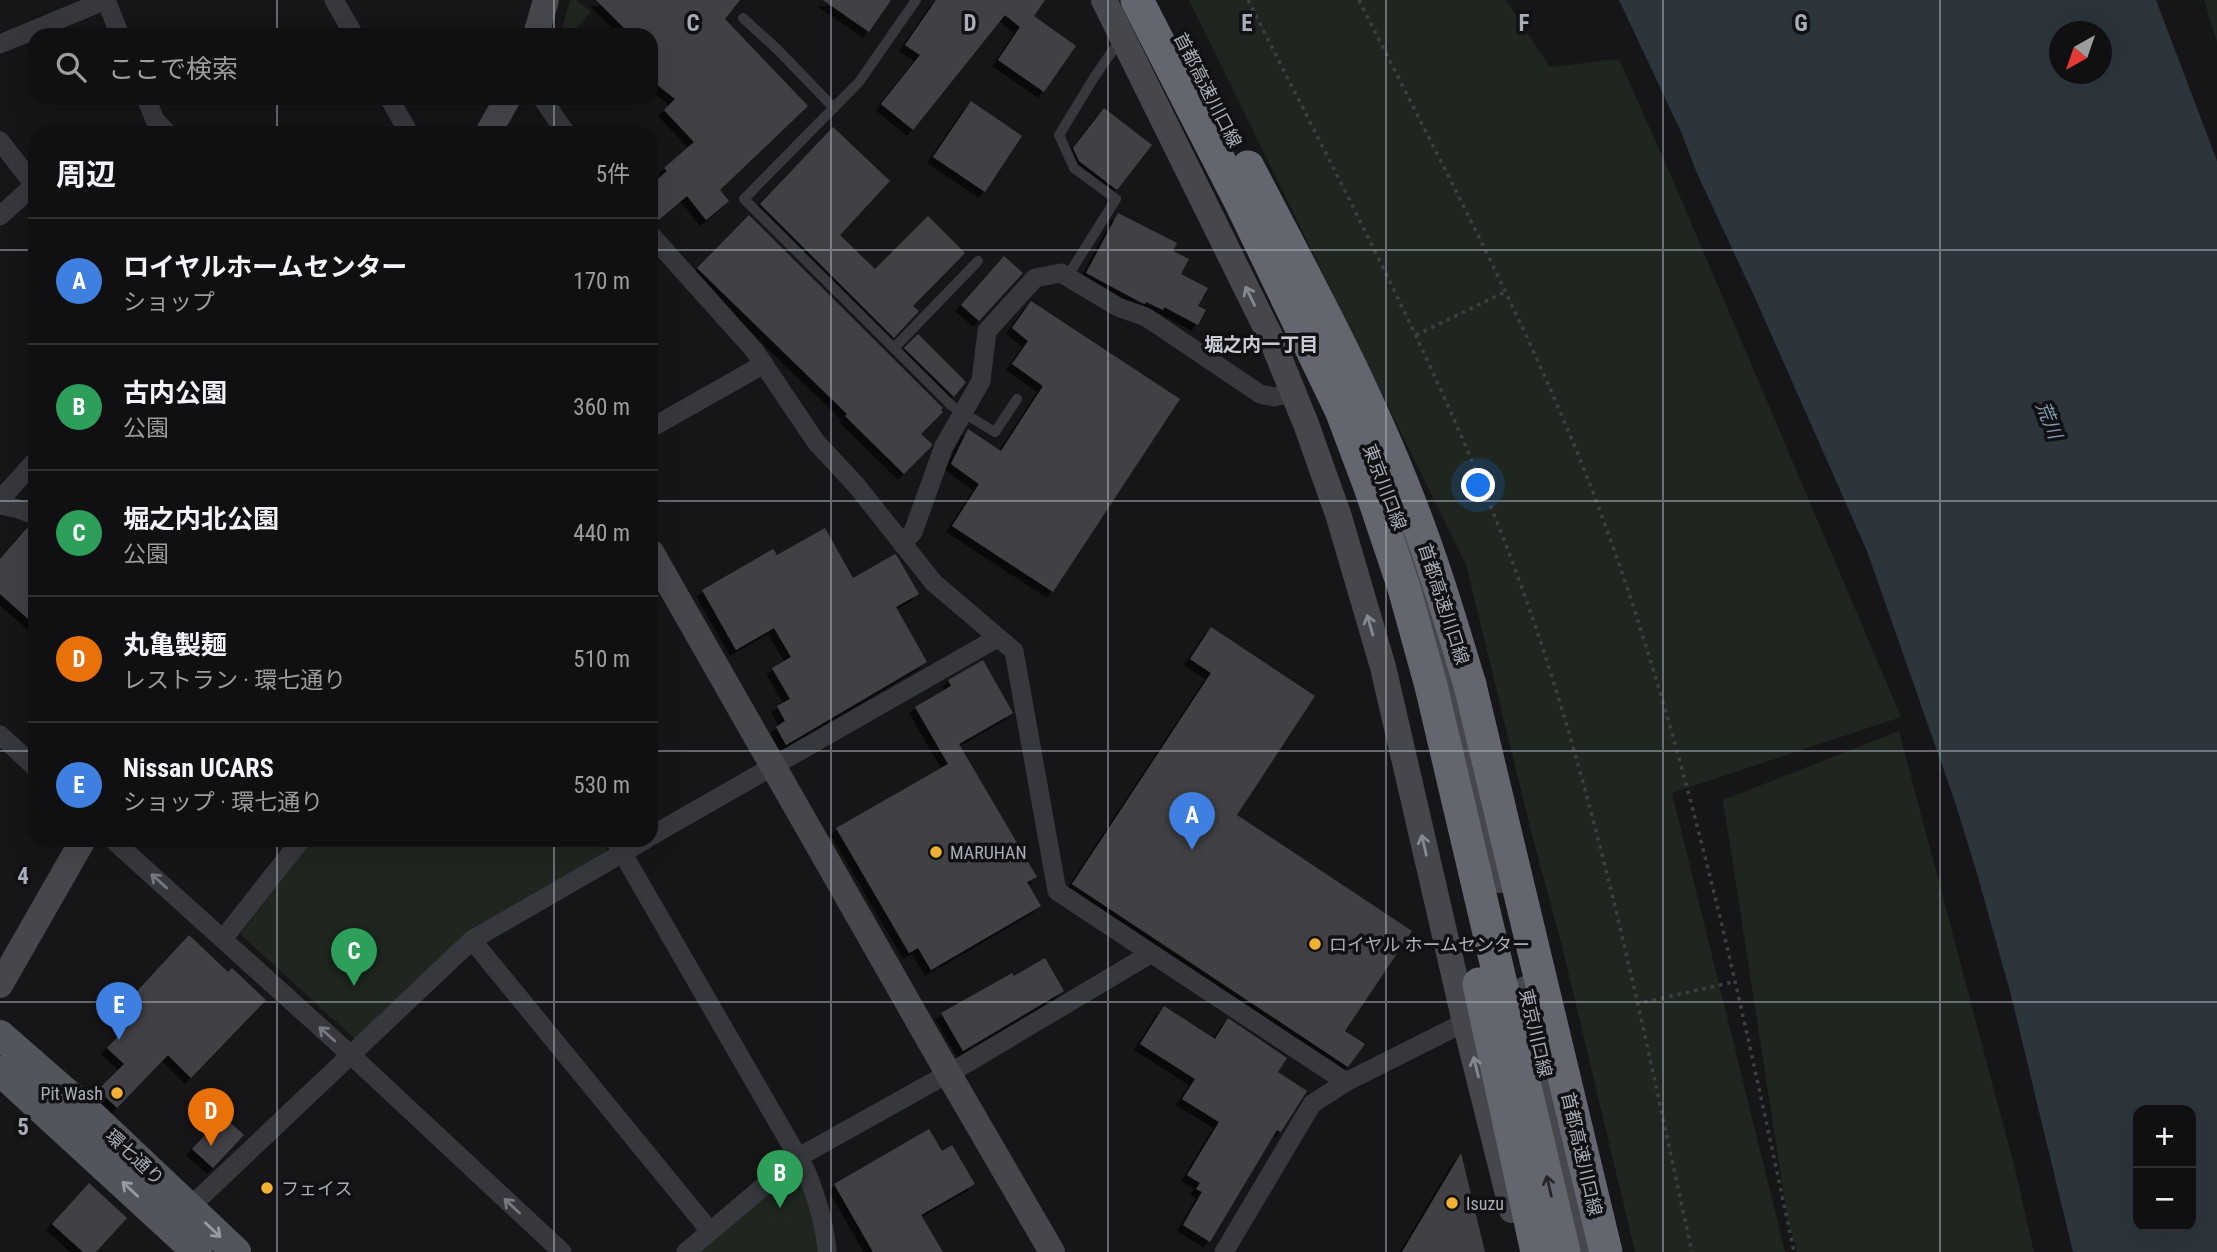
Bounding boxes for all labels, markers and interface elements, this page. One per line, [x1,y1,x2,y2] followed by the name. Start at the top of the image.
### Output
[686,10,700,37] text: C
[964,10,977,37] text: D
[1241,10,1253,37] text: E
[1519,10,1530,37] text: F
[1794,10,1808,37] text: G
[2049,21,2112,84] north arrow
[28,28,658,105] search box
[1170,29,1246,151] street label: 首都高速川口線
[52,48,90,86] icon: search
[108,54,238,84] text: ここで検索
[56,157,116,192] text: 周辺
[596,161,630,188] text: 5件
[123,252,407,282] text: ロイヤルホームセンター
[72,268,86,295] text: A
[573,268,630,295] text: 170 m
[1243,286,1257,307] one-way arrow
[123,289,215,316] text: ショップ
[1204,333,1318,356] district label: 堀之内一丁目
[123,378,227,408] text: 古内公園
[73,394,85,421] text: B
[573,394,630,421] text: 360 m
[2031,398,2068,444] water label: 荒川
[123,415,169,442] text: 公園
[1359,441,1411,533] street label: 東京川口線
[1461,468,1495,502] your location
[123,504,279,534] text: 堀之内北公園
[72,520,86,547] text: C
[573,520,630,547] text: 440 m
[123,541,169,568] text: 公園
[1415,541,1473,667] street label: 首都高速川口線
[1363,614,1376,636] one-way arrow
[123,630,227,660] text: 丸亀製麺
[73,646,86,673] text: D
[573,646,630,673] text: 510 m
[123,667,346,694] text: レストラン · 環七通り
[123,753,274,783] text: Nissan UCARS
[73,772,85,799] text: E
[573,772,630,799] text: 530 m
[123,789,323,816] text: ショップ · 環七通り
[1169,792,1215,850] pin: A
[1417,835,1430,857] one-way arrow
[950,842,1027,863] place label: MARUHAN
[928,844,944,860] marker: MARUHAN
[17,863,29,890] text: 4
[150,873,168,889] one-way arrow
[331,928,377,986] pin: C
[1329,934,1530,955] place label: ロイヤル ホームセンター
[1307,936,1323,952] marker: ロイヤル ホームセンター
[96,982,142,1040] pin: E
[1516,987,1556,1079] street label: 東京川口線
[318,1026,336,1042] one-way arrow
[1469,1056,1482,1079] one-way arrow
[40,1083,103,1104] place label: Pit Wash
[109,1085,125,1101] marker: Pit Wash
[188,1088,234,1146] pin: D
[1558,1090,1606,1218] street label: 首都高速川口線
[2133,1105,2196,1231] map controls
[2133,1105,2196,1168] button: +
[17,1114,29,1141] text: 5
[102,1125,168,1189] street label: 環七通り
[757,1150,803,1208] pin: B
[2133,1168,2196,1231] button: −
[1541,1175,1554,1197] one-way arrow
[281,1178,352,1199] place label: フェイス
[122,1180,139,1197] one-way arrow
[259,1180,275,1196] marker: フェイス
[1466,1193,1504,1214] place label: Isuzu
[1444,1195,1460,1211] marker: Isuzu
[504,1197,521,1214] one-way arrow
[204,1222,221,1239] one-way arrow

